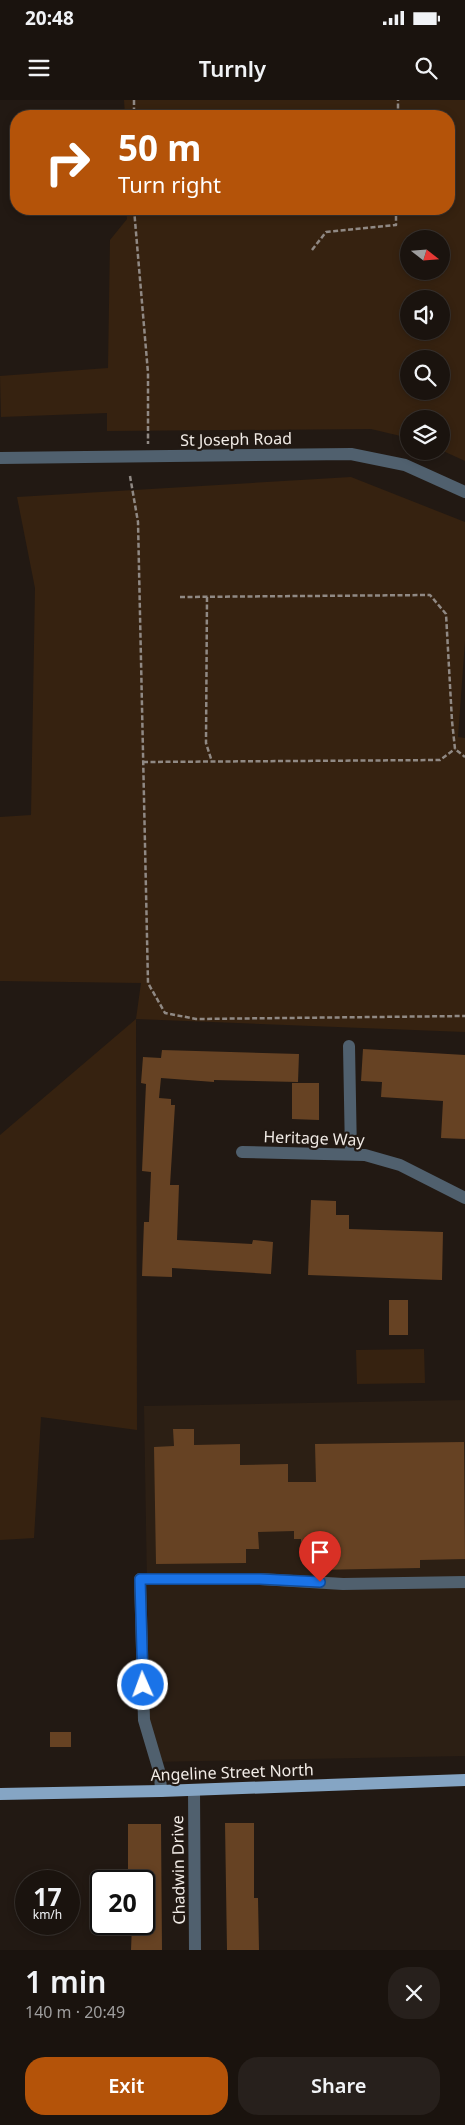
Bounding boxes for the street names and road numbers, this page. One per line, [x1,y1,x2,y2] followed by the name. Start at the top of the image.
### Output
[180,427,292,451] street label: St Joseph Road
[263,1125,366,1151] street label: Heritage Way
[150,1758,314,1786] street label: Angeline Street North
[166,1815,190,1925] street label: Chadwin Drive

